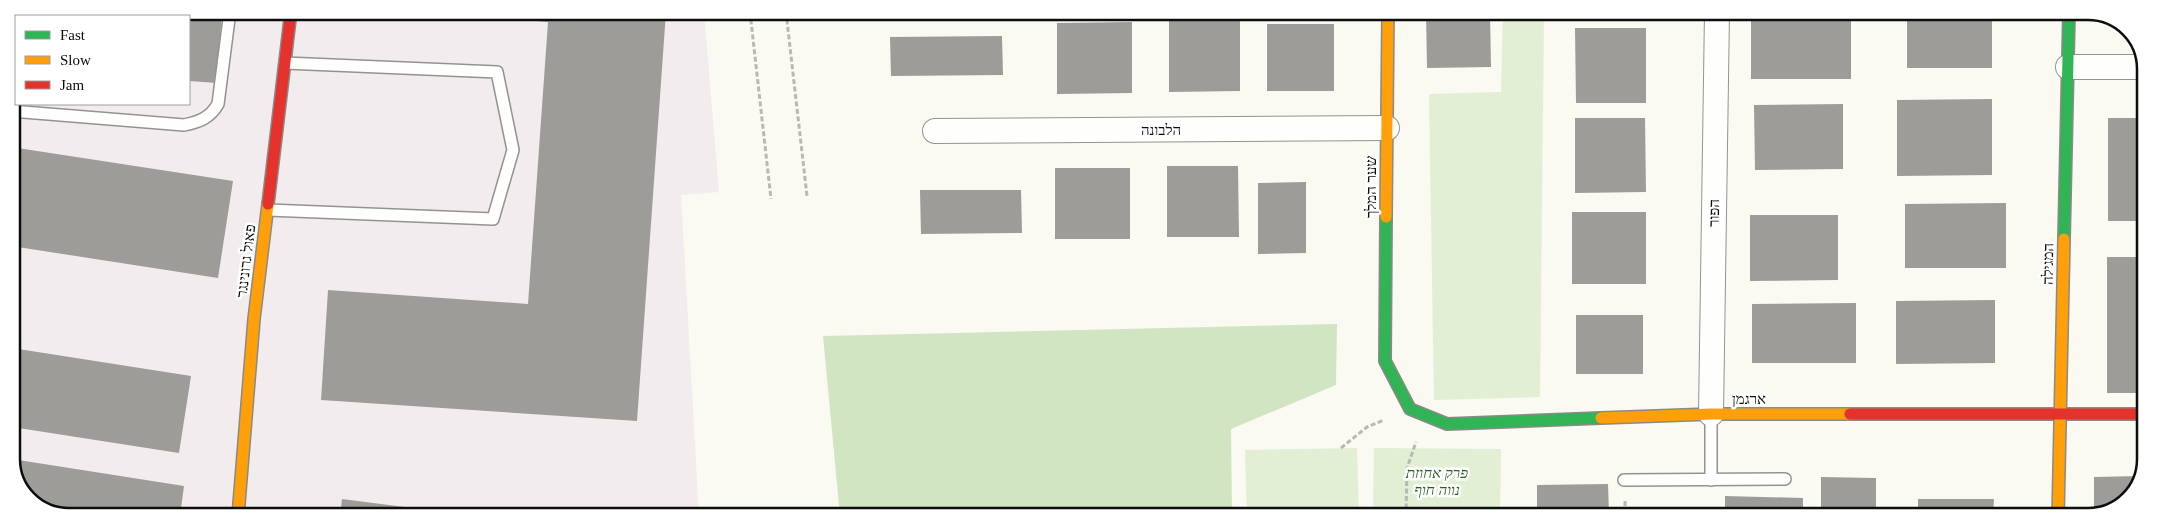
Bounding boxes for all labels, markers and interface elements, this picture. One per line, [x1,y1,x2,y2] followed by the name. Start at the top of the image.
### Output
[15,15,190,105] legend
[60,27,86,43] text: Fast
[60,52,91,68] text: Slow
[60,77,84,93] text: Jam
[1141,122,1181,138] street label: הלבונה
[1363,156,1379,218] street label: שער המלך
[1706,199,1722,227] street label: הפור
[234,223,258,299] street label: פאול גרונינגר
[2040,243,2056,285] street label: המגילה
[1732,391,1766,407] street label: ארגמן
[1405,465,1468,498] park label: פרק אחוזת נווה חוף

